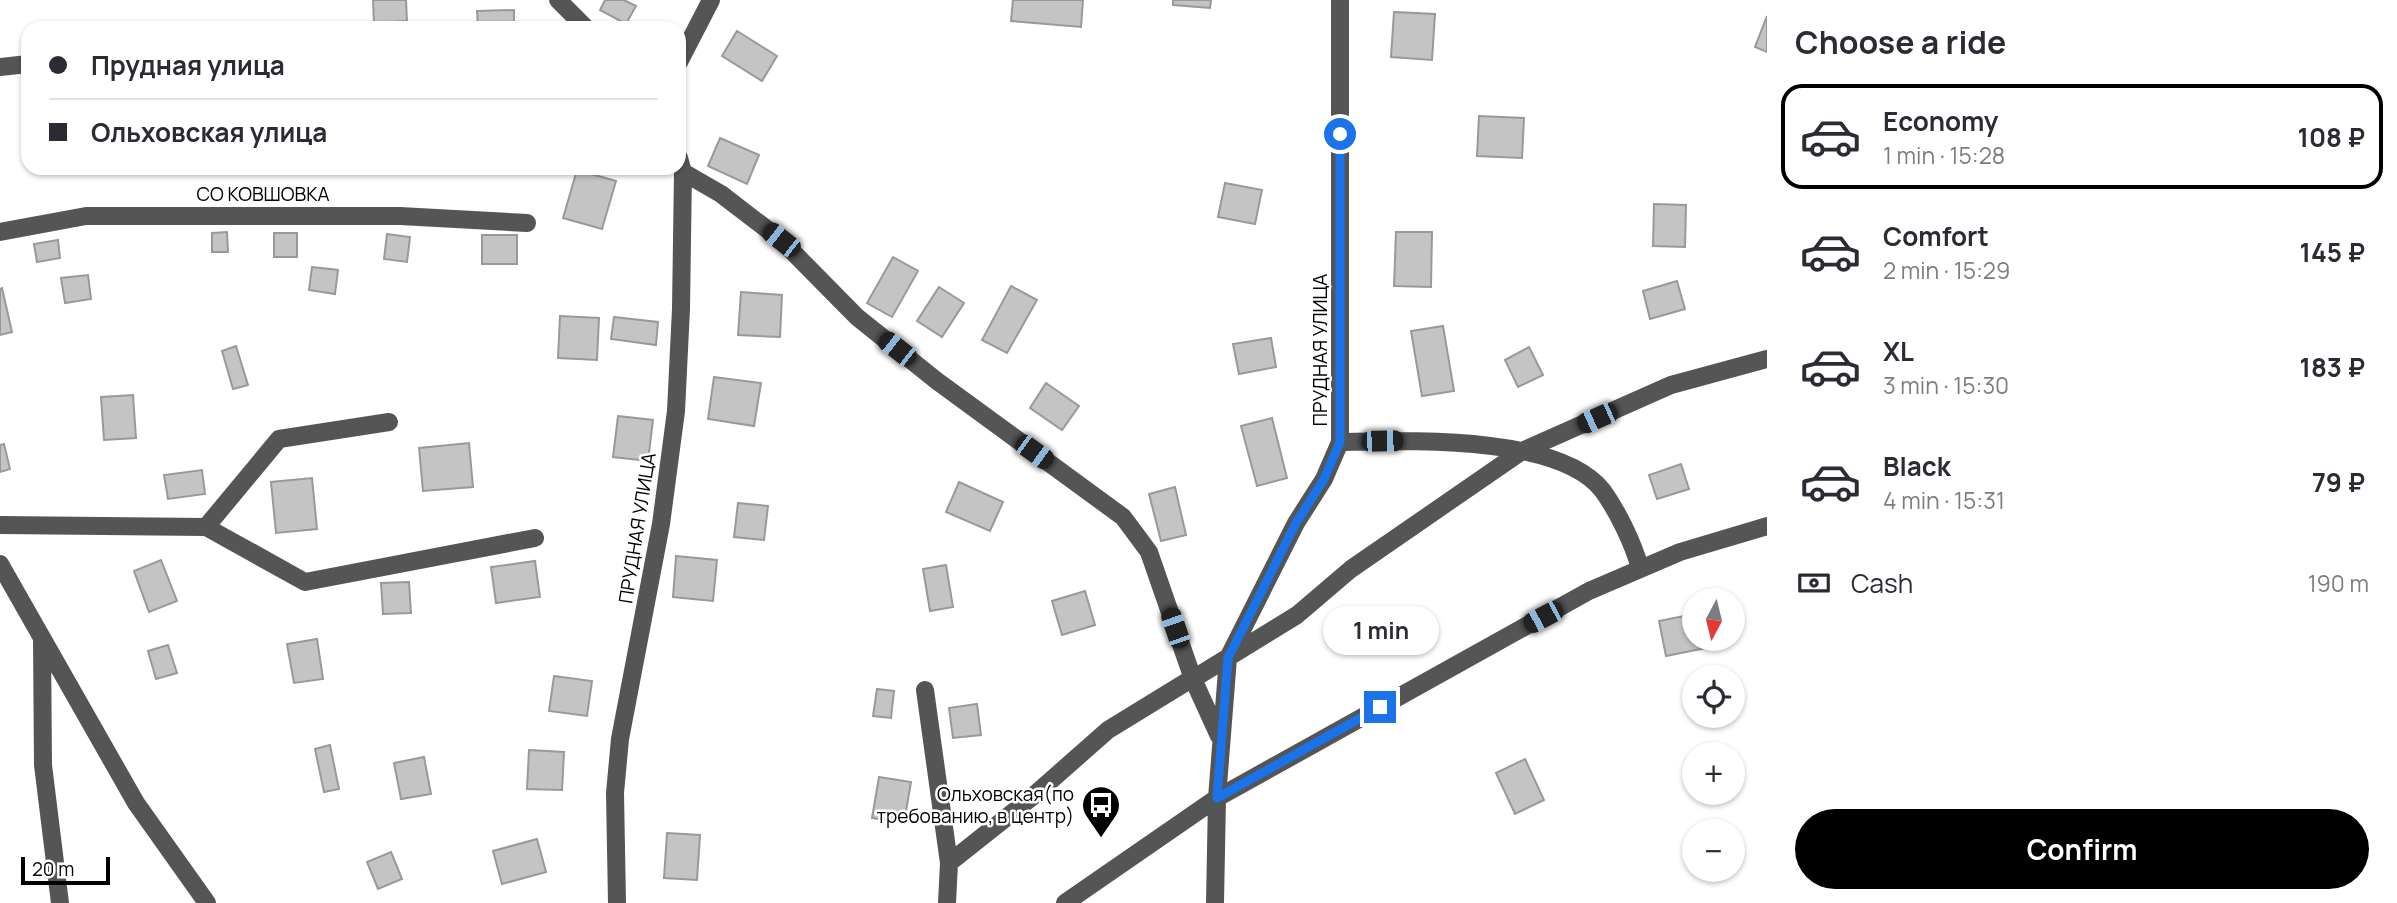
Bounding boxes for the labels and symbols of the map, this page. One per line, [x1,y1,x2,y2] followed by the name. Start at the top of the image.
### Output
[1324,118,1356,150] route start
[196,181,330,207] street label: СО КОВШОВКА
[758,219,805,261] car
[1307,274,1333,426] street label: ПРУДНАЯ УЛИЦА
[874,328,921,370] car
[1574,400,1621,436] car
[1361,430,1404,452] car
[1011,431,1058,473] car
[612,451,662,605] street label: ПРУДНАЯ УЛИЦА
[1682,588,1745,651] north arrow
[1520,598,1567,636] car
[1159,605,1192,651] car
[1322,606,1438,654] callout: 1 min
[1364,691,1396,723] route end
[876,781,1074,829] place label: Ольховская(по требованию, в центр)
[1080,784,1122,839] bus stop icon: Ольховская(по требованию, в центр)
[21,854,110,886] scale bar

